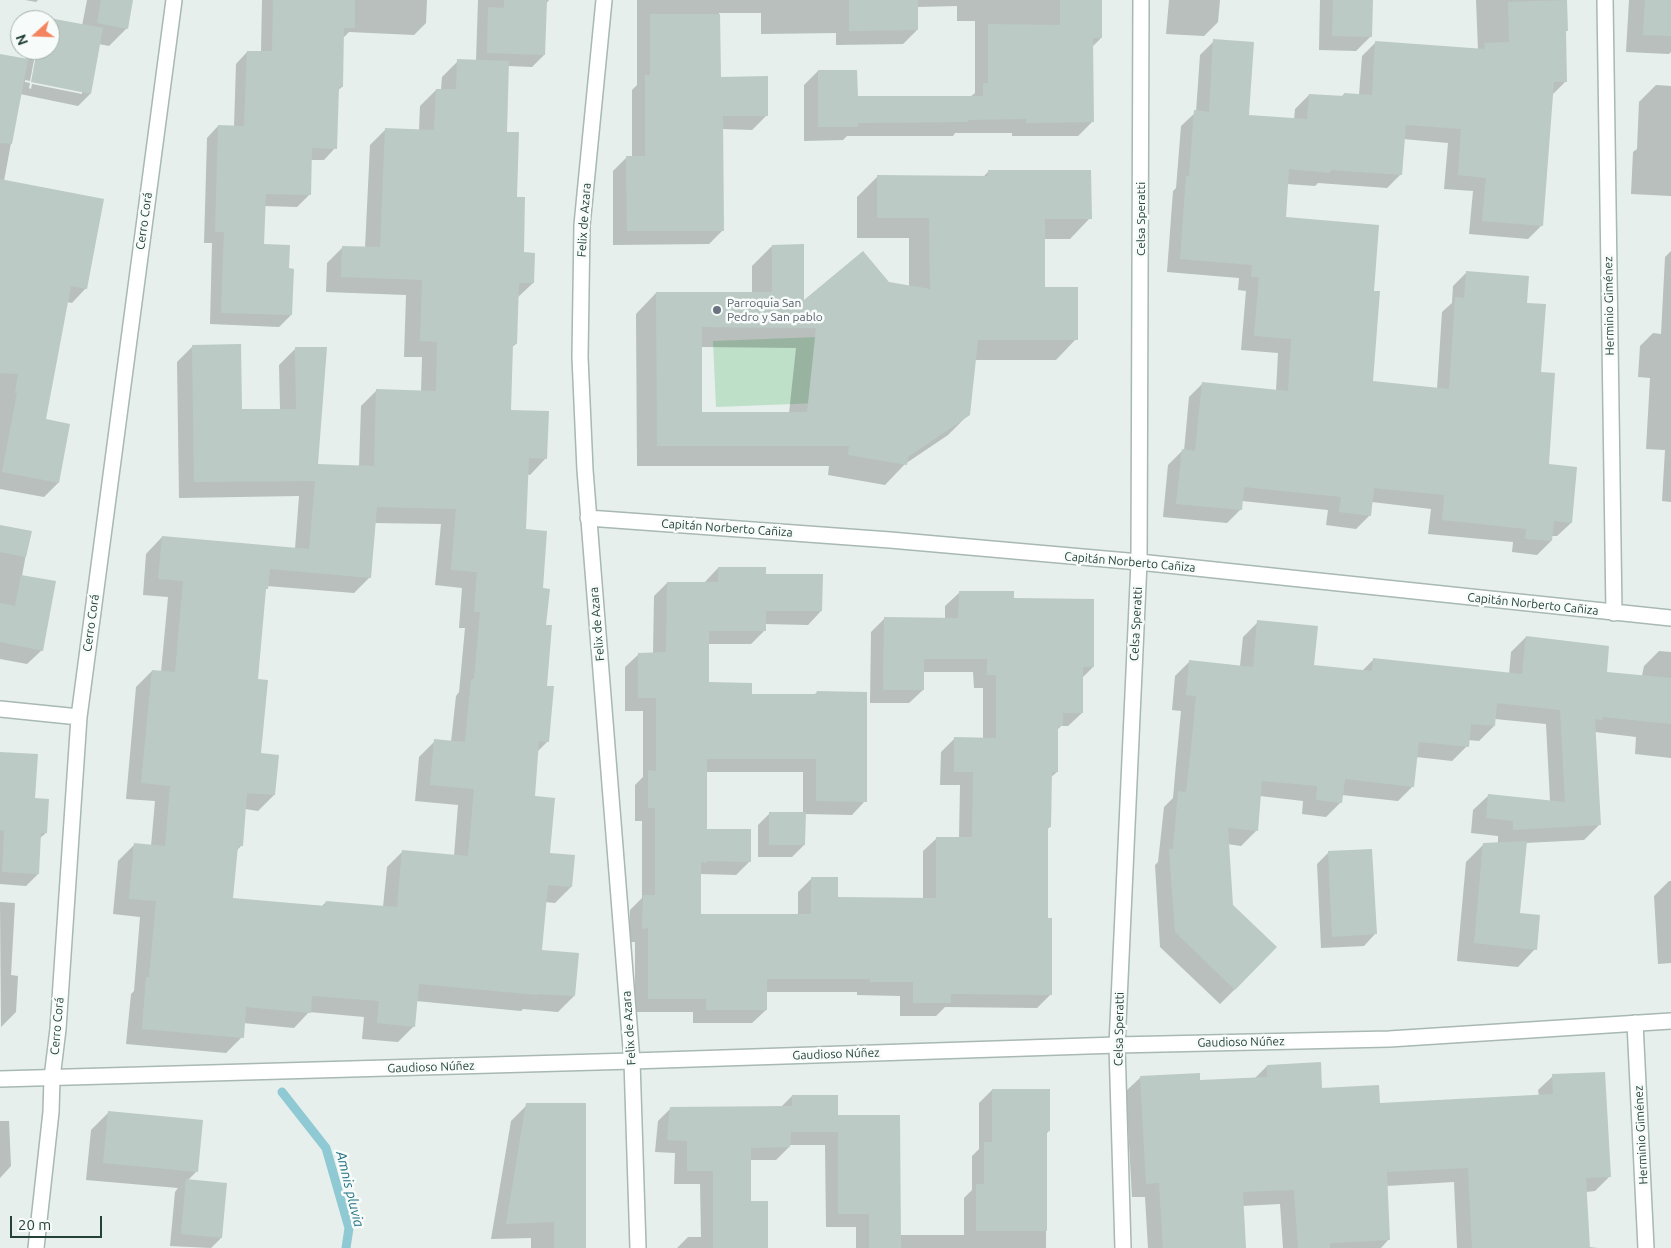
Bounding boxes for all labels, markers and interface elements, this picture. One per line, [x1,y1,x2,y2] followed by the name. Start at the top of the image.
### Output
[10,10,60,60] north arrow
[13,32,31,47] text: N
[574,182,594,258] street label: Felix de Azara
[1134,182,1148,256] street label: Celsa Speratti
[133,191,155,251] street label: Cerro Corá
[1601,256,1617,356] street label: Herminio Giménez
[727,296,823,324] place label: Parroquia San Pedro y San pablo
[711,304,723,316] marker: Parroquia San Pedro y San pablo
[661,516,793,540] street label: Capitán Norberto Cañiza
[1064,549,1196,575] street label: Capitán Norberto Cañiza
[587,586,607,662] street label: Felix de Azara
[1127,587,1145,661] street label: Celsa Speratti
[1467,590,1599,618] street label: Capitán Norberto Cañiza
[80,593,102,653] street label: Cerro Corá
[619,990,639,1066] street label: Felix de Azara
[1111,992,1127,1066] street label: Celsa Speratti
[47,997,67,1055] street label: Cerro Corá
[1197,1034,1285,1050] street label: Gaudioso Núñez
[792,1045,880,1063] street label: Gaudioso Núñez
[387,1058,475,1076] street label: Gaudioso Núñez
[1631,1085,1651,1185] street label: Herminio Giménez
[332,1149,368,1229] water label: Amnis pluvia
[12,1206,105,1238] scale bar
[18,1216,51,1233] text: 20 m

